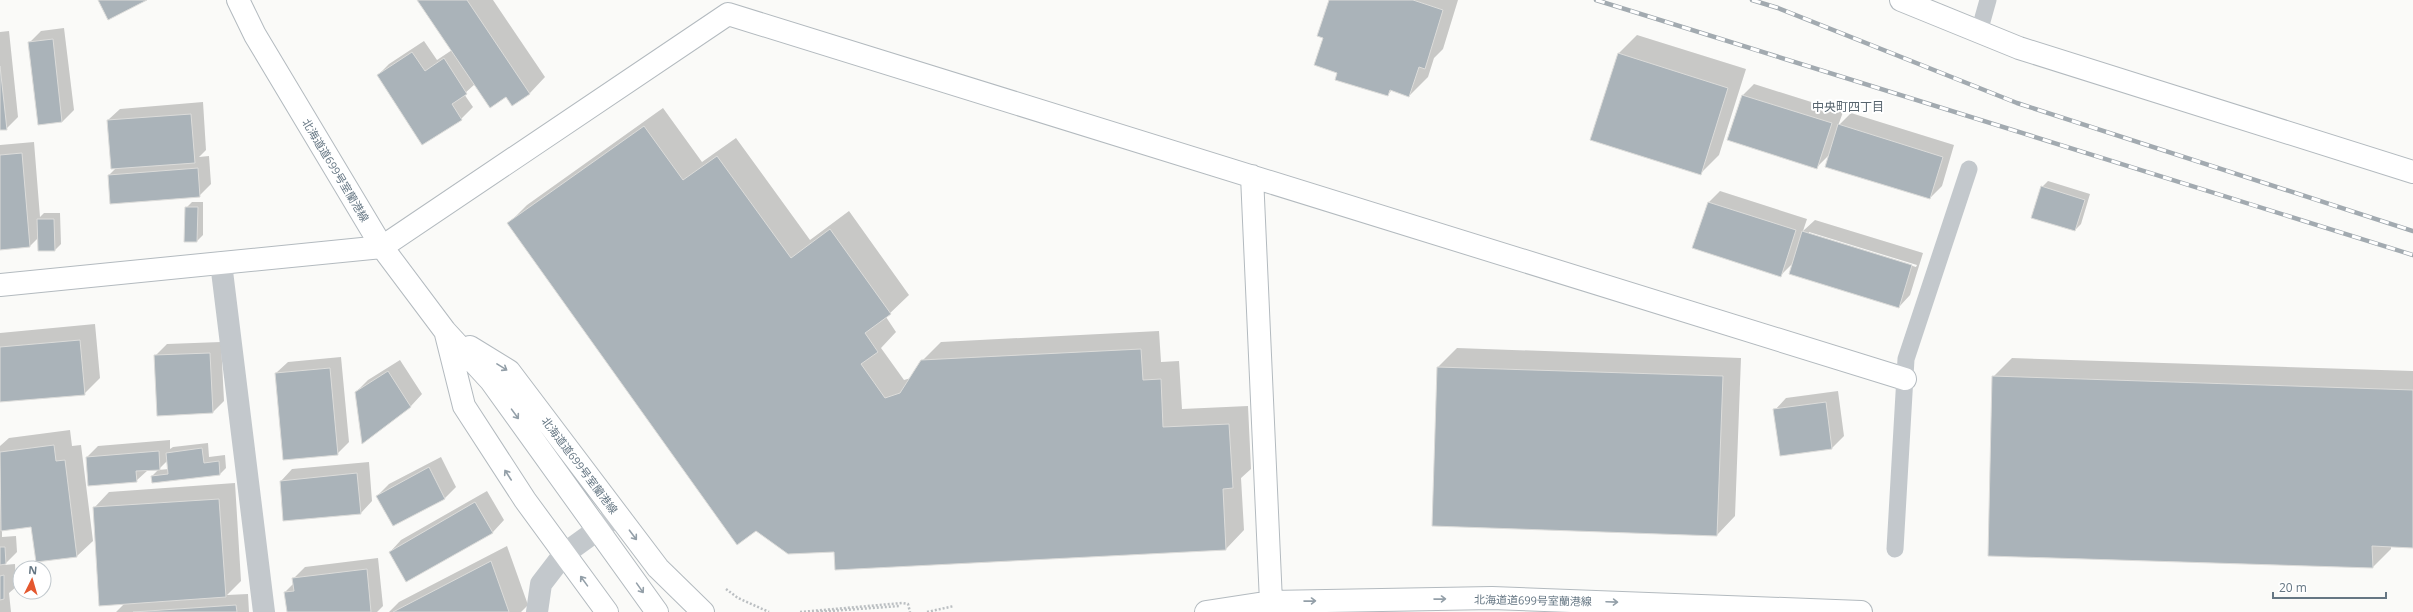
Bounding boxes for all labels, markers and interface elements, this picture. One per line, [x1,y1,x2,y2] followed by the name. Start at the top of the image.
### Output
[1812,98,1884,115] district label: 中央町四丁目
[299,116,373,224] street label: 北海道道699号室蘭港線
[496,363,507,371] one-way arrow
[511,409,519,420] one-way arrow
[539,413,621,517] street label: 北海道道699号室蘭港線
[504,469,513,480] one-way arrow
[629,530,637,541] one-way arrow
[12,560,52,600] north arrow
[28,562,38,577] text: N
[2273,574,2386,600] scale bar
[579,575,588,586] one-way arrow
[2279,579,2307,596] text: 20 m
[636,582,644,593] one-way arrow
[1474,591,1592,609] street label: 北海道道699号室蘭港線
[1433,595,1446,603] one-way arrow
[1303,598,1316,605] one-way arrow
[1605,599,1618,606] one-way arrow

